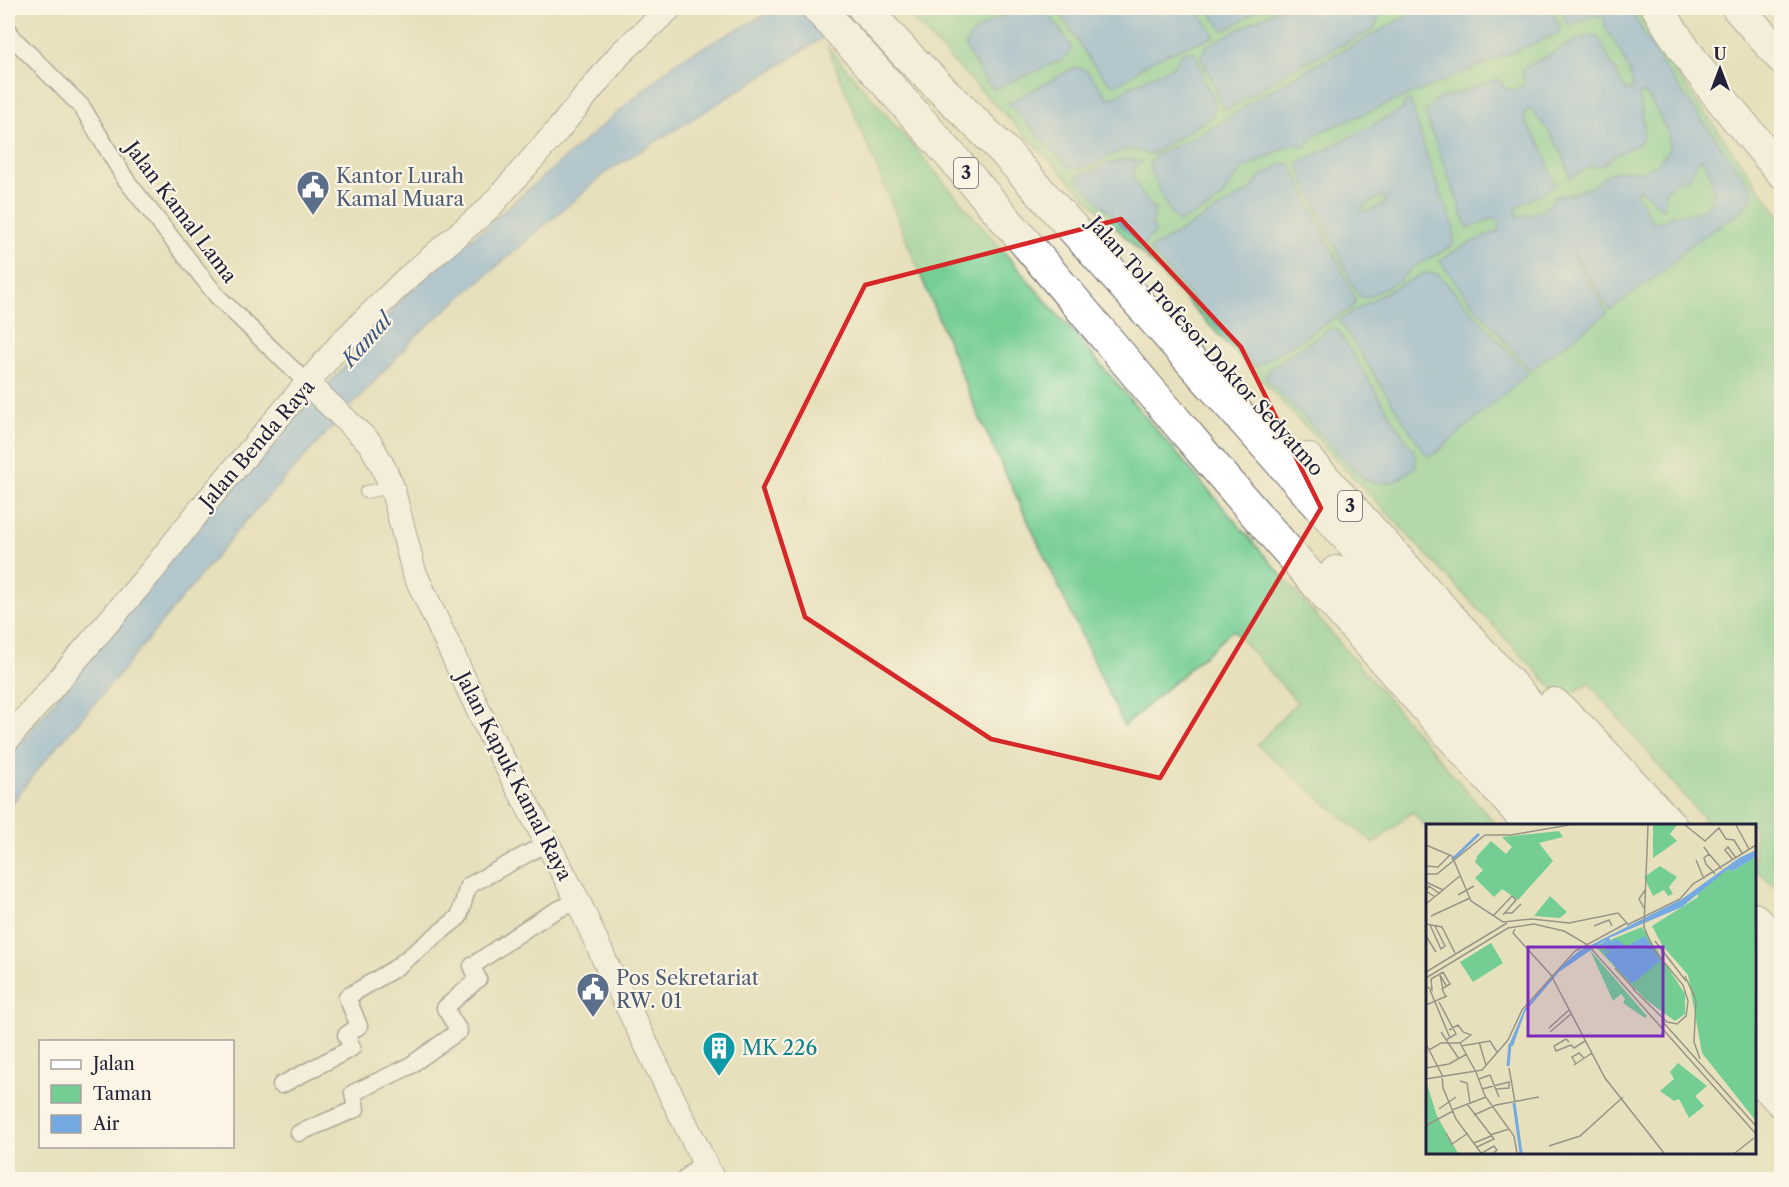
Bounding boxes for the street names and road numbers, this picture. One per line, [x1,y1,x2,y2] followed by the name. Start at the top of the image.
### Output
[118,134,242,288] street label: Jalan Kamal Lama
[954,158,978,188] road number: 3
[1081,209,1329,481] street label: Jalan Tol Profesor Doktor Sedyatmo
[192,374,320,516] street label: Jalan Benda Raya
[1338,491,1362,521] road number: 3
[449,665,577,885] street label: Jalan Kapuk Kamal Raya

